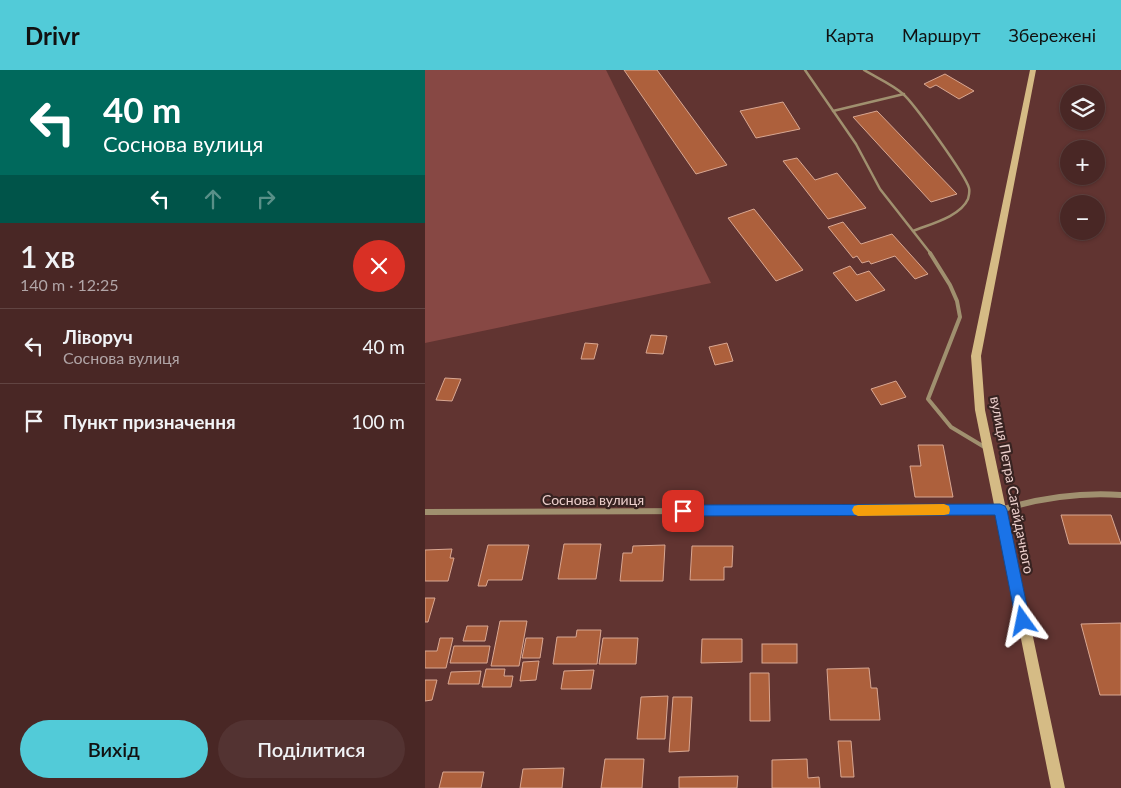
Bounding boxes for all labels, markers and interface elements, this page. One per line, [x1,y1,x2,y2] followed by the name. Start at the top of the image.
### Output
[25,21,80,50] text: Drivr
[825,24,874,46] text: Карта
[902,24,981,46] text: Маршрут
[1009,24,1096,46] text: Збережені
[1060,85,1105,240] map controls
[1060,85,1105,130] button: layers
[103,88,181,130] text: 40 m
[20,90,85,155] icon: left
[103,130,263,157] text: Соснова вулиця
[1060,140,1105,185] button: +
[146,185,174,213] icon: left
[199,185,227,213] icon: ahead
[252,185,280,213] icon: right
[1060,195,1105,240] button: −
[20,238,75,274] text: 1 хв
[353,240,405,292] button: close
[20,275,119,294] text: 140 m · 12:25
[63,325,133,348] text: Ліворуч
[20,332,48,360] icon: left
[362,335,405,358] text: 40 m
[63,348,180,367] text: Соснова вулиця
[987,395,1038,575] street label: вулиця Петра Сагайдачного
[20,407,48,435] icon: arrive
[63,410,236,433] text: Пункт призначення
[351,410,405,433] text: 100 m
[662,490,704,532] pin
[542,491,644,508] street label: Соснова вулиця
[669,497,697,525] icon: arrive
[996,594,1048,646] position arrow
[20,720,208,778] button: Вихід
[218,720,405,778] button: Поділитися

